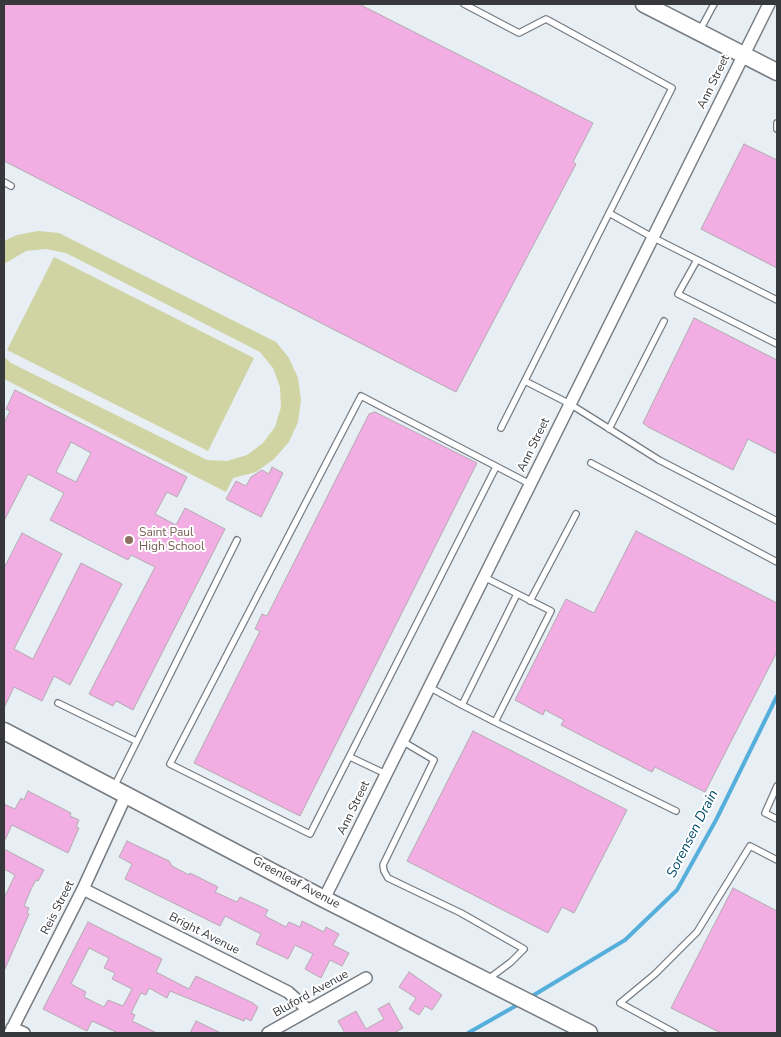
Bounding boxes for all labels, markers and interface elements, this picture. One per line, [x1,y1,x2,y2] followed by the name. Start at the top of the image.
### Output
[695,53,733,111] street label: Ann Street
[515,416,553,474] street label: Ann Street
[139,526,204,554] place label: Saint Paul High School
[123,534,135,546] marker: Saint Paul High School
[335,779,373,837] street label: Ann Street
[664,787,722,881] water label: Sorensen Drain
[250,854,342,912] street label: Greenleaf Avenue
[38,879,78,937] street label: Reis Street
[166,910,242,958] street label: Bright Avenue
[271,967,351,1021] street label: Bluford Avenue

